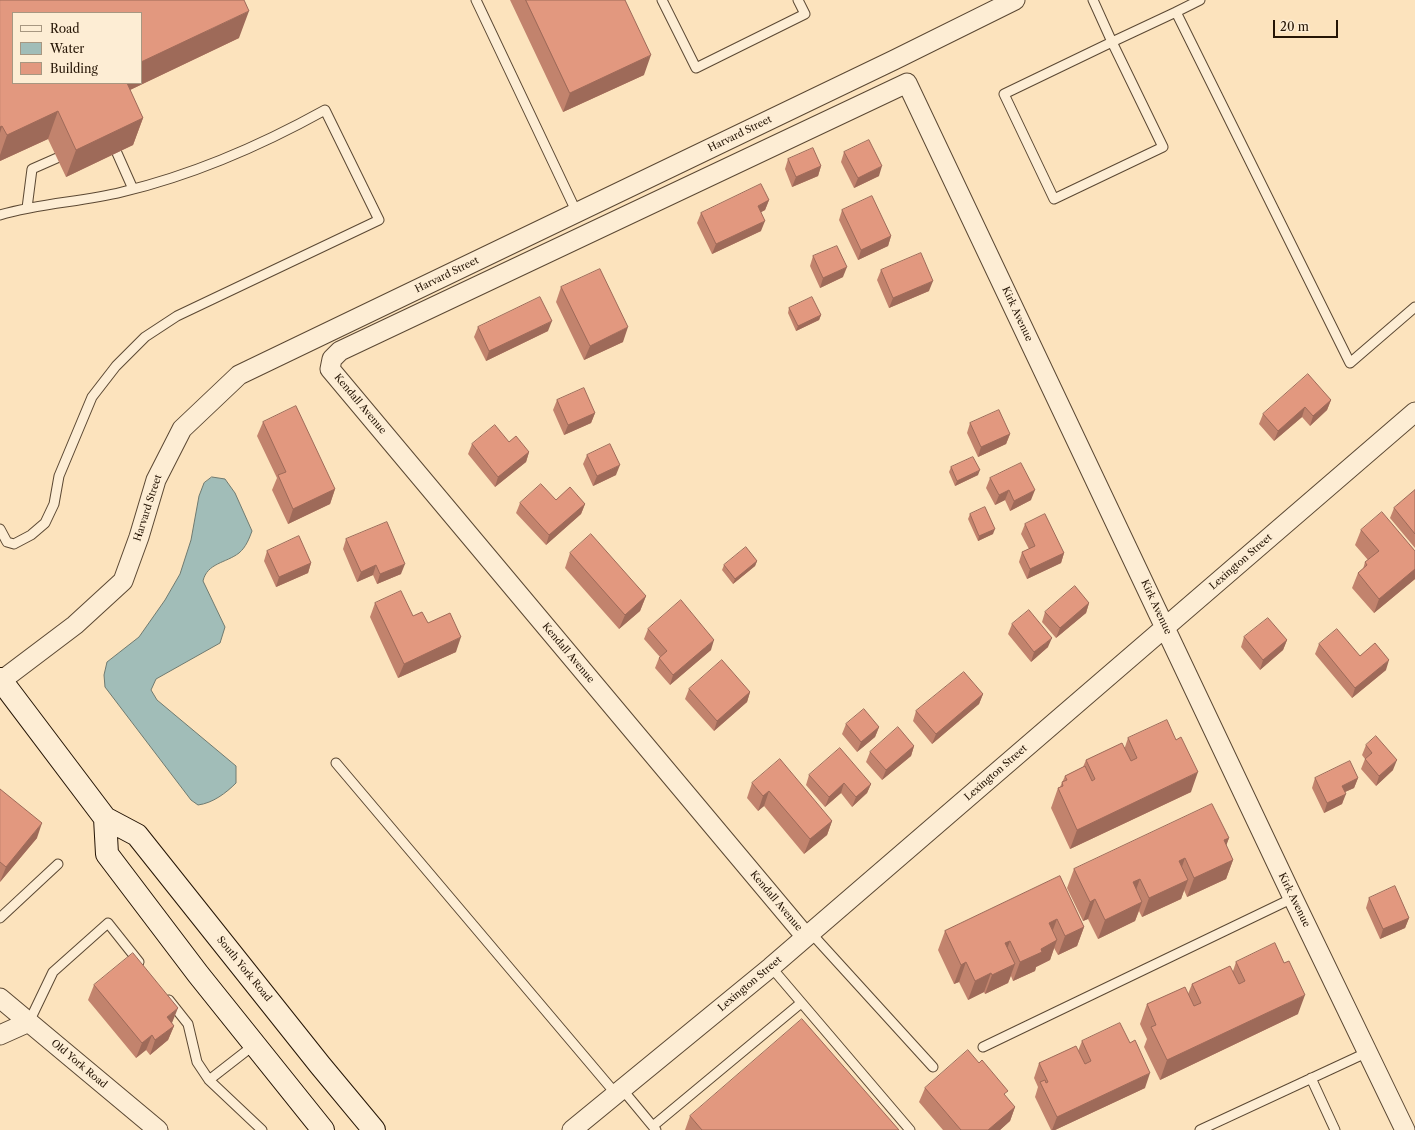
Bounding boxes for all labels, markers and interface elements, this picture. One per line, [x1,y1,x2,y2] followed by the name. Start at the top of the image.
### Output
[12,12,142,84] legend
[1275,12,1340,38] scale bar
[1280,19,1309,34] text: 20 m
[50,21,80,36] text: Road
[50,41,84,56] text: Water
[50,61,98,76] text: Building
[706,113,774,155] street label: Harvard Street
[413,254,481,296] street label: Harvard Street
[999,285,1035,343] street label: Kirk Avenue
[331,371,389,437] street label: Kendall Avenue
[132,473,164,543] street label: Harvard Street
[1207,532,1275,592] street label: Lexington Street
[1138,578,1174,636] street label: Kirk Avenue
[539,620,597,686] street label: Kendall Avenue
[962,743,1030,803] street label: Lexington Street
[747,868,805,934] street label: Kendall Avenue
[1276,871,1312,929] street label: Kirk Avenue
[214,934,274,1004] street label: South York Road
[716,954,784,1014] street label: Lexington Street
[49,1037,109,1091] street label: Old York Road

